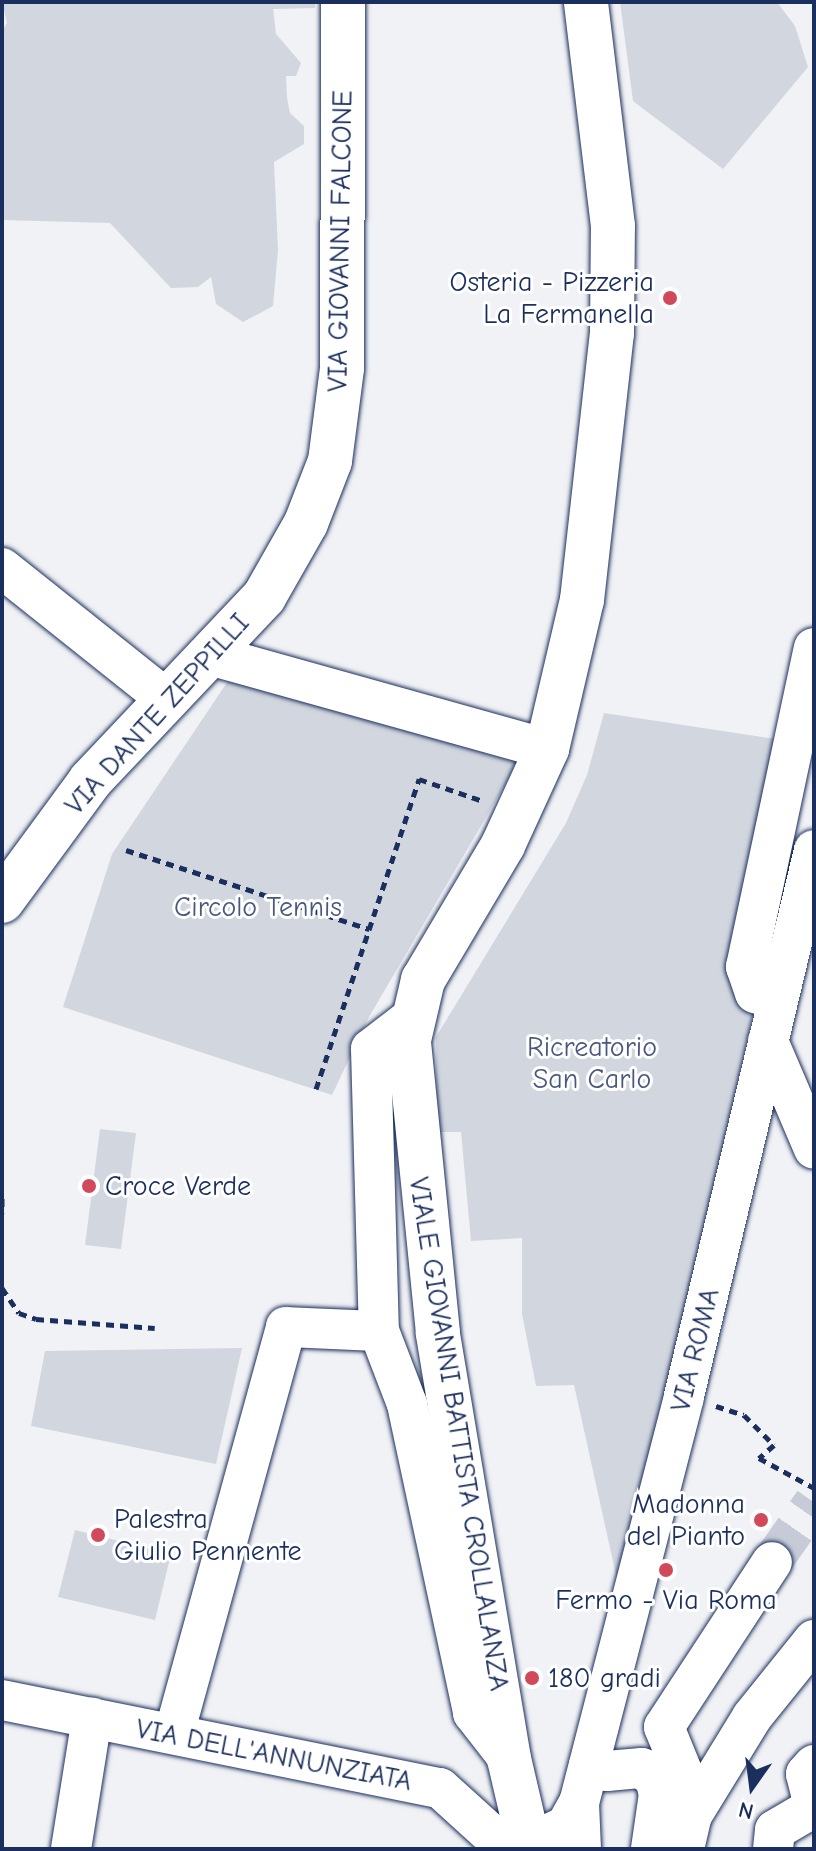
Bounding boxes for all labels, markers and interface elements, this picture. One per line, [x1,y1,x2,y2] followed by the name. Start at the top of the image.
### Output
[321,90,359,392] street label: VIA GIOVANNI FALCONE
[450,265,654,331] place label: Osteria - Pizzeria La Fermanella
[661,289,679,307] marker: Osteria - Pizzeria La Fermanella
[58,606,256,822] street label: VIA DANTE ZEPPILLI
[174,890,342,924] park label: Circolo Tennis
[527,1030,657,1096] park label: Ricreatorio San Carlo
[105,1169,251,1203] place label: Croce Verde
[402,1175,516,1693] street label: VIALE GIOVANNI BATTISTA CROLLALANZA
[80,1177,98,1195] marker: Croce Verde
[663,1285,727,1415] street label: VIA ROMA
[627,1487,745,1553] place label: Madonna del Pianto
[114,1502,302,1568] place label: Palestra Giulio Pennente
[752,1511,770,1529] marker: Madonna del Pianto
[89,1526,107,1544] marker: Palestra Giulio Pennente
[657,1561,675,1579] marker: Fermo - Via Roma
[555,1583,777,1617] place label: Fermo - Via Roma
[548,1661,661,1695] place label: 180 gradi
[523,1669,541,1687] marker: 180 gradi
[133,1712,415,1798] street label: VIA DELL'ANNUNZIATA
[712,1747,792,1827] north arrow
[736,1796,756,1825] text: N

